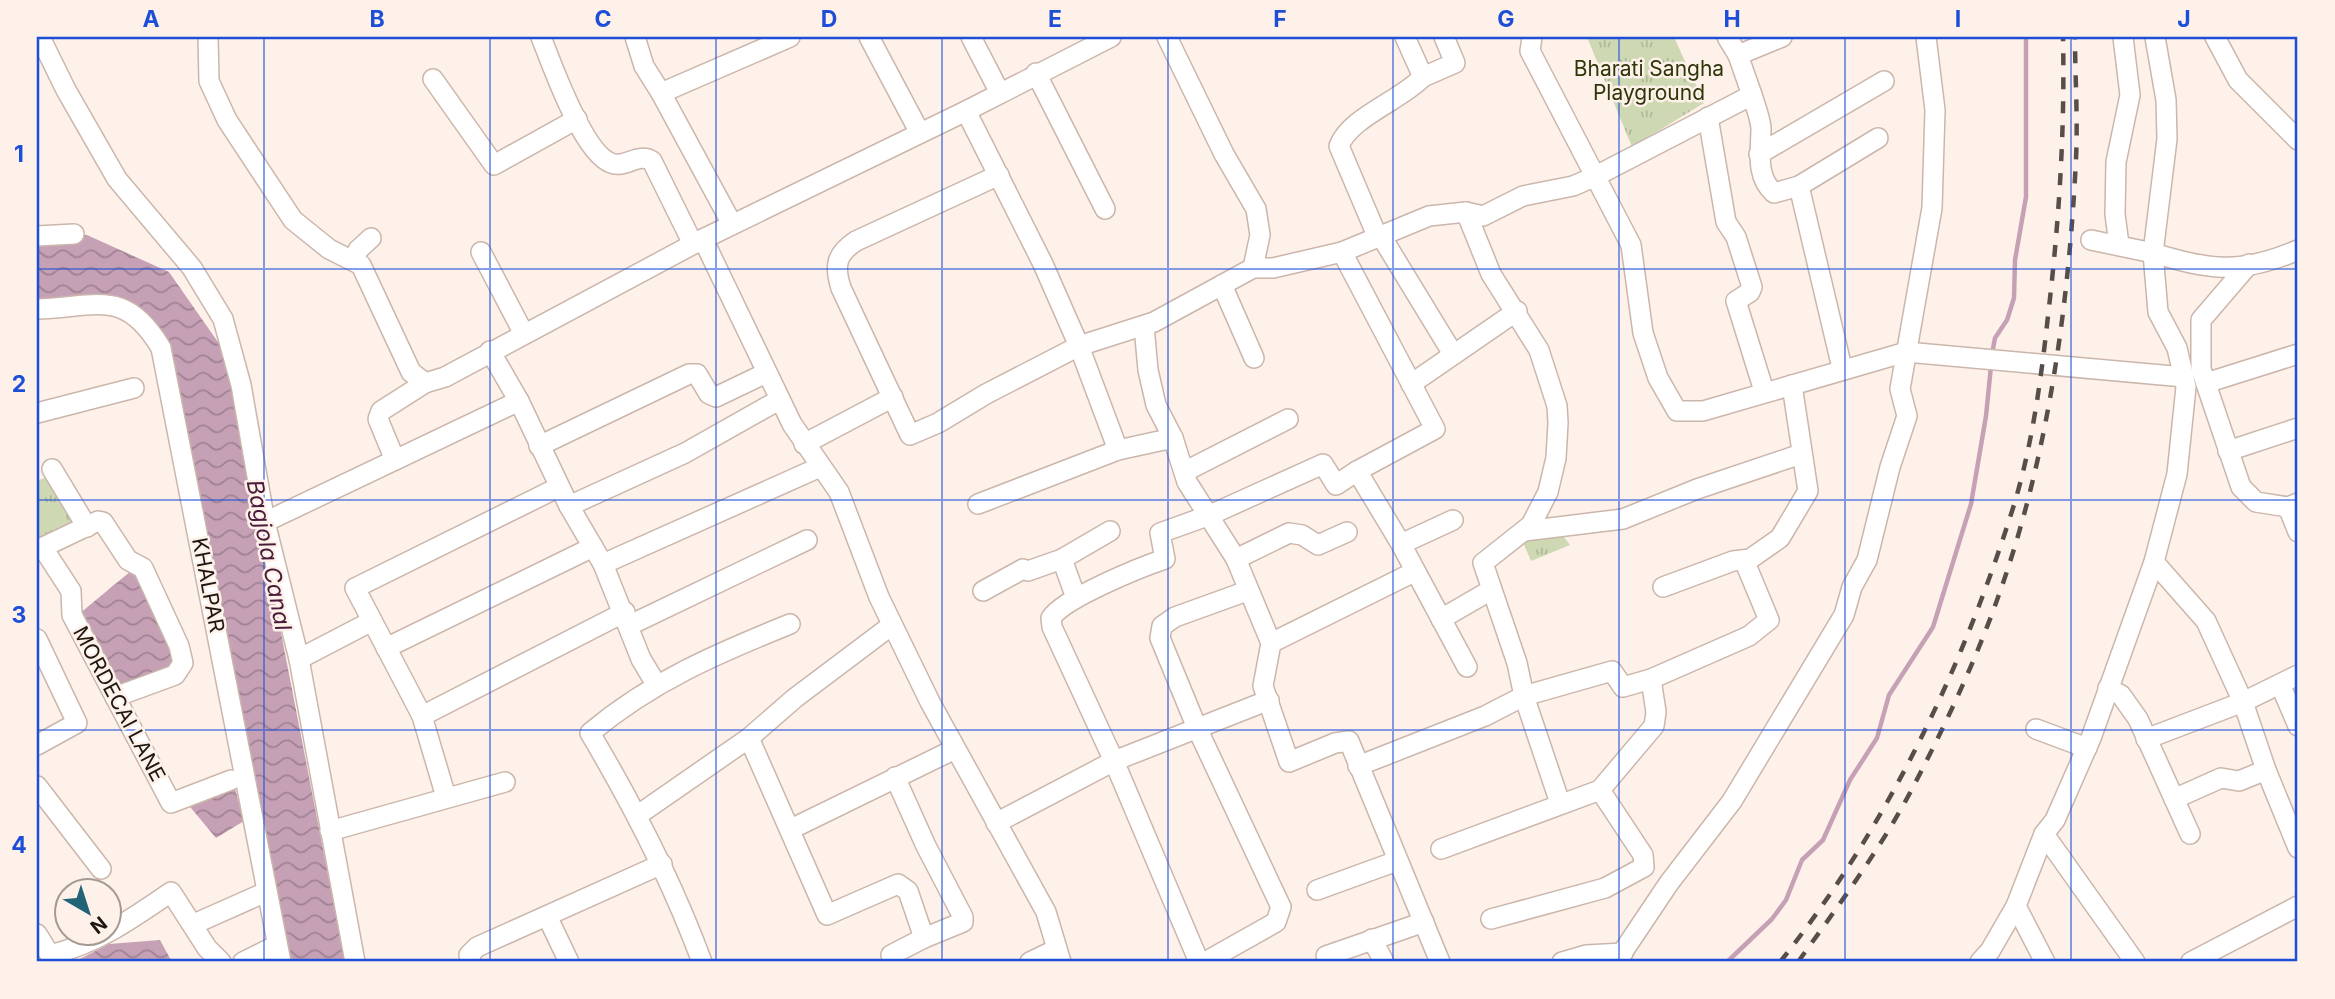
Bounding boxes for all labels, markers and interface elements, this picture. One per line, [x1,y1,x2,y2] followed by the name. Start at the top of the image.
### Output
[142,5,160,33] text: A
[369,5,385,33] text: B
[594,5,612,33] text: C
[821,5,837,33] text: D
[1048,5,1062,33] text: E
[1273,5,1287,33] text: F
[1497,5,1515,33] text: G
[1723,5,1741,33] text: H
[1955,5,1961,33] text: I
[2177,5,2191,33] text: J
[1574,56,1724,105] park label: Bharati Sangha Playground
[14,140,24,168] text: 1
[12,370,26,398] text: 2
[241,477,297,633] water label: Bagjola Canal
[187,535,230,634] street label: KHALPAR
[12,601,26,629] text: 3
[68,622,171,786] street label: MORDECAI LANE
[11,831,27,859] text: 4
[52,876,122,946] north arrow
[86,911,111,938] text: N

